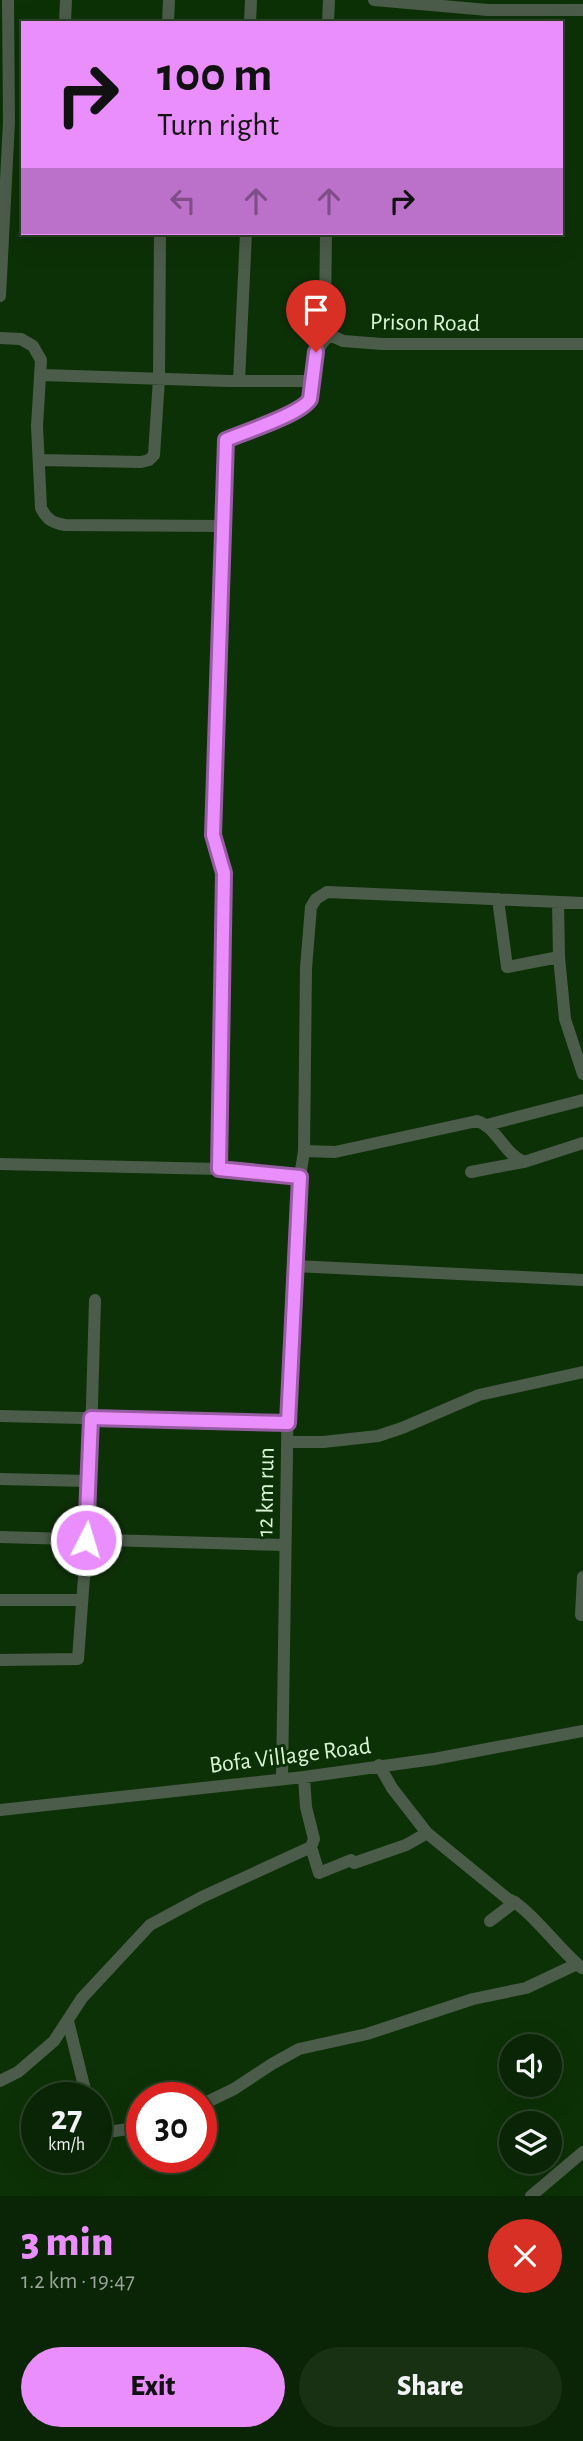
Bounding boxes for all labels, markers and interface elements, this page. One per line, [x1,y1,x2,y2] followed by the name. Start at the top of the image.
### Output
[42,49,133,140] icon: right
[157,51,273,100] text: 100 m
[157,109,279,141] text: Turn right
[164,182,202,220] icon: left
[237,182,275,220] icon: ahead
[310,182,348,220] icon: ahead
[383,182,421,220] icon: right
[286,280,346,352] pin
[297,291,335,329] icon: arrive
[370,310,480,336] street label: Prison Road
[253,1447,279,1537] street label: 12 km run
[49,1503,123,1577] position arrow
[208,1734,372,1778] street label: Bofa Village Road
[499,2034,562,2174] map controls
[499,2034,562,2097] button: sound
[126,2082,217,2173] speed limit sign: 30
[51,2101,82,2136] text: 27
[499,2111,562,2174] button: layers
[48,2136,85,2154] text: km/h
[488,2219,562,2293] button: close
[21,2221,113,2263] text: 3 min
[21,2270,135,2293] text: 1.2 km · 19:47
[21,2347,285,2427] button: Exit
[299,2347,562,2427] button: Share

